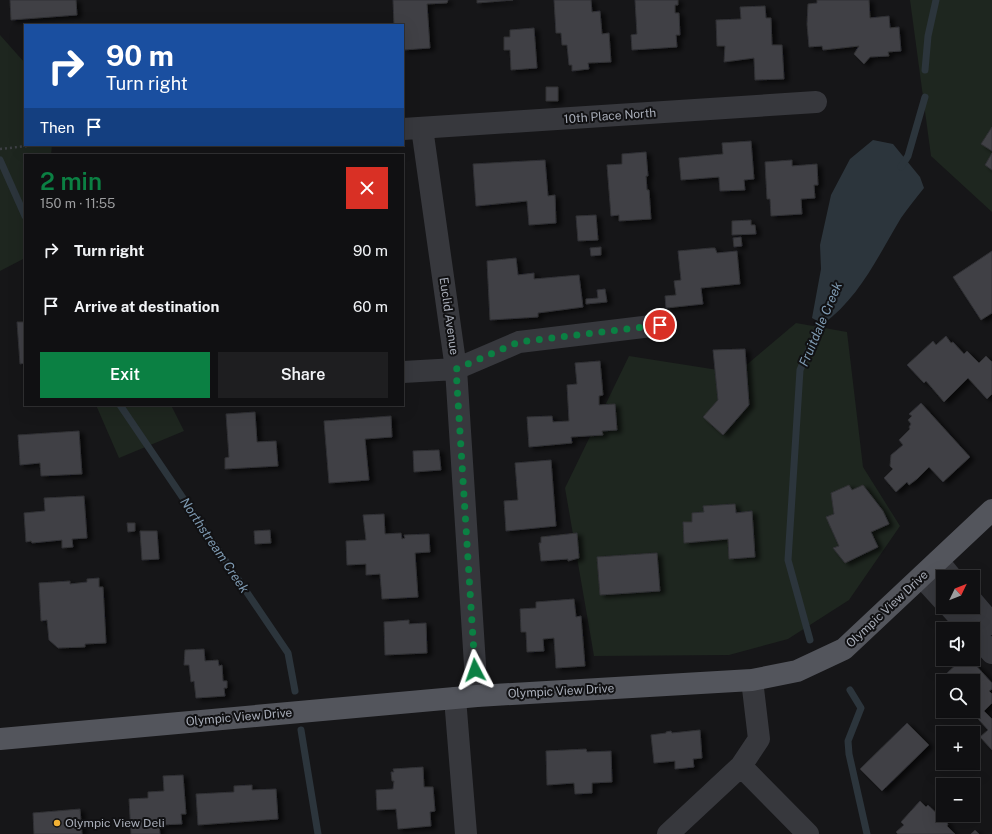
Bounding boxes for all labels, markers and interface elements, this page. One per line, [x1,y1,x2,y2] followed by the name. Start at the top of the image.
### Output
[106,39,174,72] text: 90 m
[40,40,92,92] icon: right
[106,73,188,94] text: Turn right
[563,106,657,126] street label: 10th Place North
[83,116,105,138] icon: arrive
[40,119,75,136] text: Then
[40,167,102,195] text: 2 min
[346,167,388,209] button: close
[40,196,115,211] text: 150 m · 11:55
[40,239,62,261] icon: right
[74,242,144,259] text: Turn right
[353,242,388,259] text: 90 m
[437,276,461,356] street label: Euclid Avenue
[796,280,845,369] water label: Fruitdale Creek
[40,295,62,317] icon: arrive
[74,298,219,315] text: Arrive at destination
[353,298,388,315] text: 60 m
[643,308,677,342] pin
[649,314,671,336] icon: arrive
[40,352,210,398] button: Exit
[218,352,388,398] button: Share
[177,495,252,596] water label: Northstream Creek
[843,567,931,651] street label: Olympic View Drive
[936,570,980,614] north arrow
[936,570,980,822] map controls
[936,622,980,666] button: sound
[454,649,496,691] position arrow
[936,674,980,718] button: search
[507,681,615,701] street label: Olympic View Drive
[185,705,293,729] street label: Olympic View Drive
[936,726,980,770] button: +
[936,778,980,822] button: −
[65,816,165,830] place label: Olympic View Deli
[52,818,62,828] marker: Olympic View Deli

